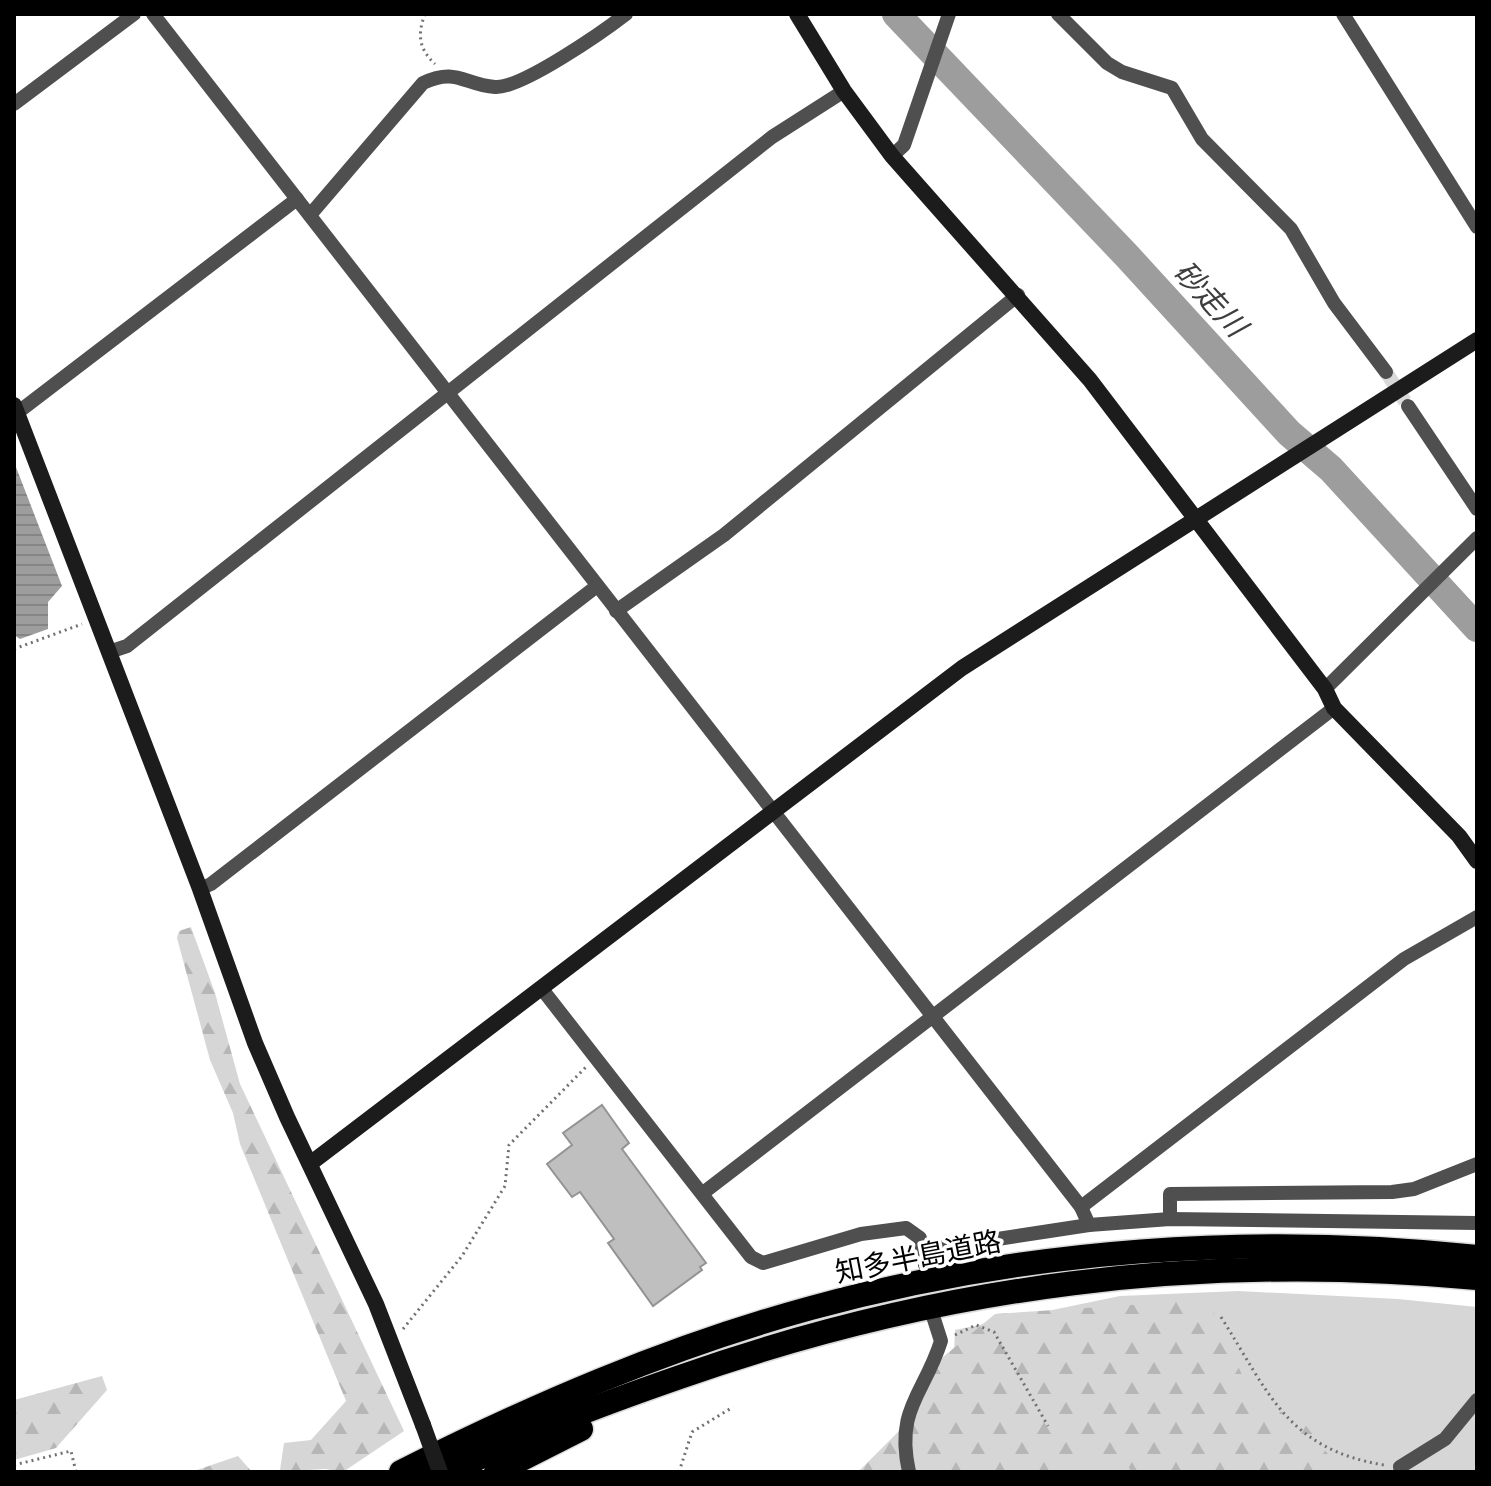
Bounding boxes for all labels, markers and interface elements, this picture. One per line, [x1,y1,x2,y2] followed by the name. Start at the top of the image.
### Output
[1166,252,1258,346] water label: 砂走川
[832,1222,1004,1290] street label: 知多半島道路

